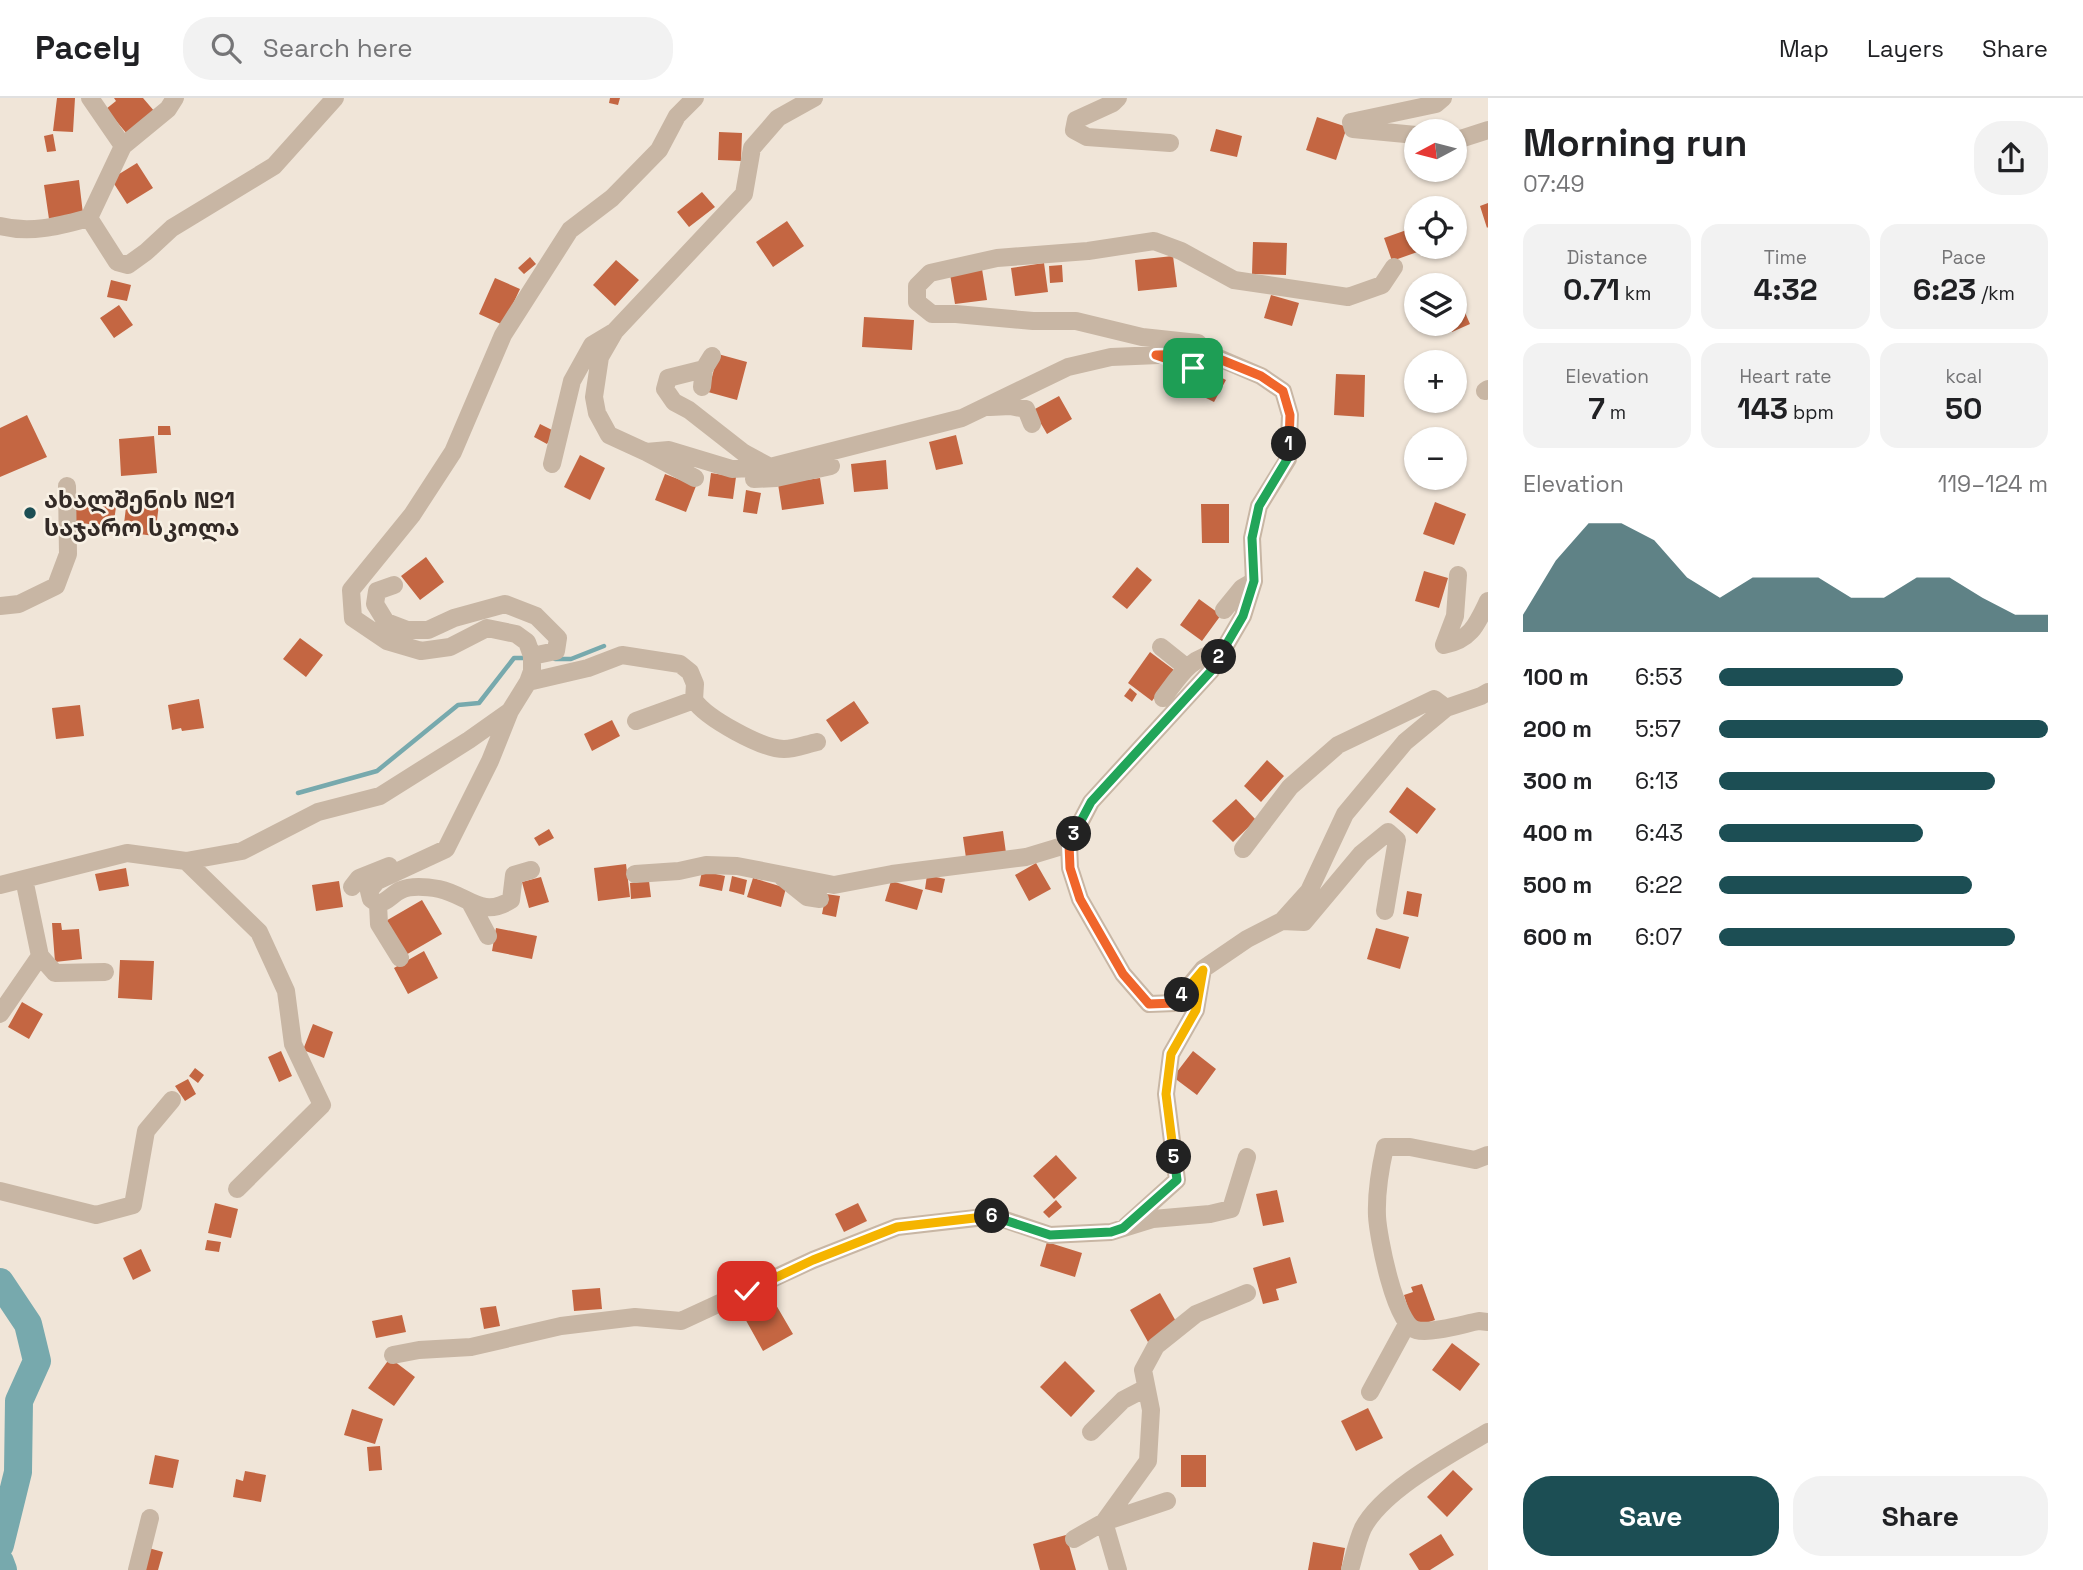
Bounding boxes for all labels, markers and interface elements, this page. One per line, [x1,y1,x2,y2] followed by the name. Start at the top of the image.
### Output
[183,17,673,80] search box
[35,27,141,69] text: Pacely
[207,29,245,67] icon: search
[263,31,413,65] text: Search here
[1779,33,1829,64] text: Map
[1867,33,1944,64] text: Layers
[1982,33,2048,64] text: Share
[1404,119,1466,182] north arrow
[1404,119,1467,490] map controls
[1523,119,1748,167] text: Morning run
[1974,121,2048,195] button: share
[1523,169,1585,199] text: 07:49
[1404,196,1467,259] button: locate
[1567,245,1648,270] text: Distance
[1764,245,1807,270] text: Time
[1942,245,1986,270] text: Pace
[1563,270,1620,309] text: 0.71
[1753,270,1818,309] text: 4:32
[1913,270,1976,309] text: 6:23
[1404,273,1467,336] button: layers
[1620,281,1651,306] text: km
[1976,281,2015,306] text: /km
[1163,338,1223,398] pin
[1174,349,1212,387] icon: arrive
[1404,350,1467,413] button: +
[1566,364,1649,389] text: Elevation
[1739,364,1832,389] text: Heart rate
[1945,364,1982,389] text: kcal
[1588,389,1605,428] text: 7
[1737,389,1788,428] text: 143
[1945,389,1983,428] text: 50
[1605,400,1626,425] text: m
[1788,400,1834,425] text: bpm
[1272,426,1306,462] pin: 1
[1404,427,1467,490] button: −
[1284,431,1293,456] text: 1
[1523,469,1624,499] text: Elevation
[1938,469,2048,499] text: 119–124 m
[44,484,239,543] place label: ახალშენის №1 საჯარო სკოლა
[22,505,38,521] marker: ახალშენის №1 საჯარო სკოლა
[1202,640,1236,674] pin: 2
[1213,644,1224,669] text: 2
[1523,662,1589,692] text: 100 m
[1635,662,1683,692] text: 6:53
[1523,714,1592,744] text: 200 m
[1635,714,1681,744] text: 5:57
[1523,766,1592,796] text: 300 m
[1635,766,1678,796] text: 6:13
[1056,816,1092,852] pin: 3
[1523,818,1593,848] text: 400 m
[1635,818,1683,848] text: 6:43
[1068,821,1079,846] text: 3
[1523,870,1592,900] text: 500 m
[1635,870,1683,900] text: 6:22
[1523,922,1593,952] text: 600 m
[1635,922,1682,952] text: 6:07
[1164,978,1200,1012] pin: 4
[1175,982,1188,1007] text: 4
[1156,1140,1192,1174] pin: 5
[1168,1144,1179,1169] text: 5
[974,1198,1010,1234] pin: 6
[986,1203,997,1228] text: 6
[717,1261,777,1321] pin
[728,1272,766,1310] icon: check
[1523,1476,1779,1556] button: Save
[1793,1476,2048,1556] button: Share

